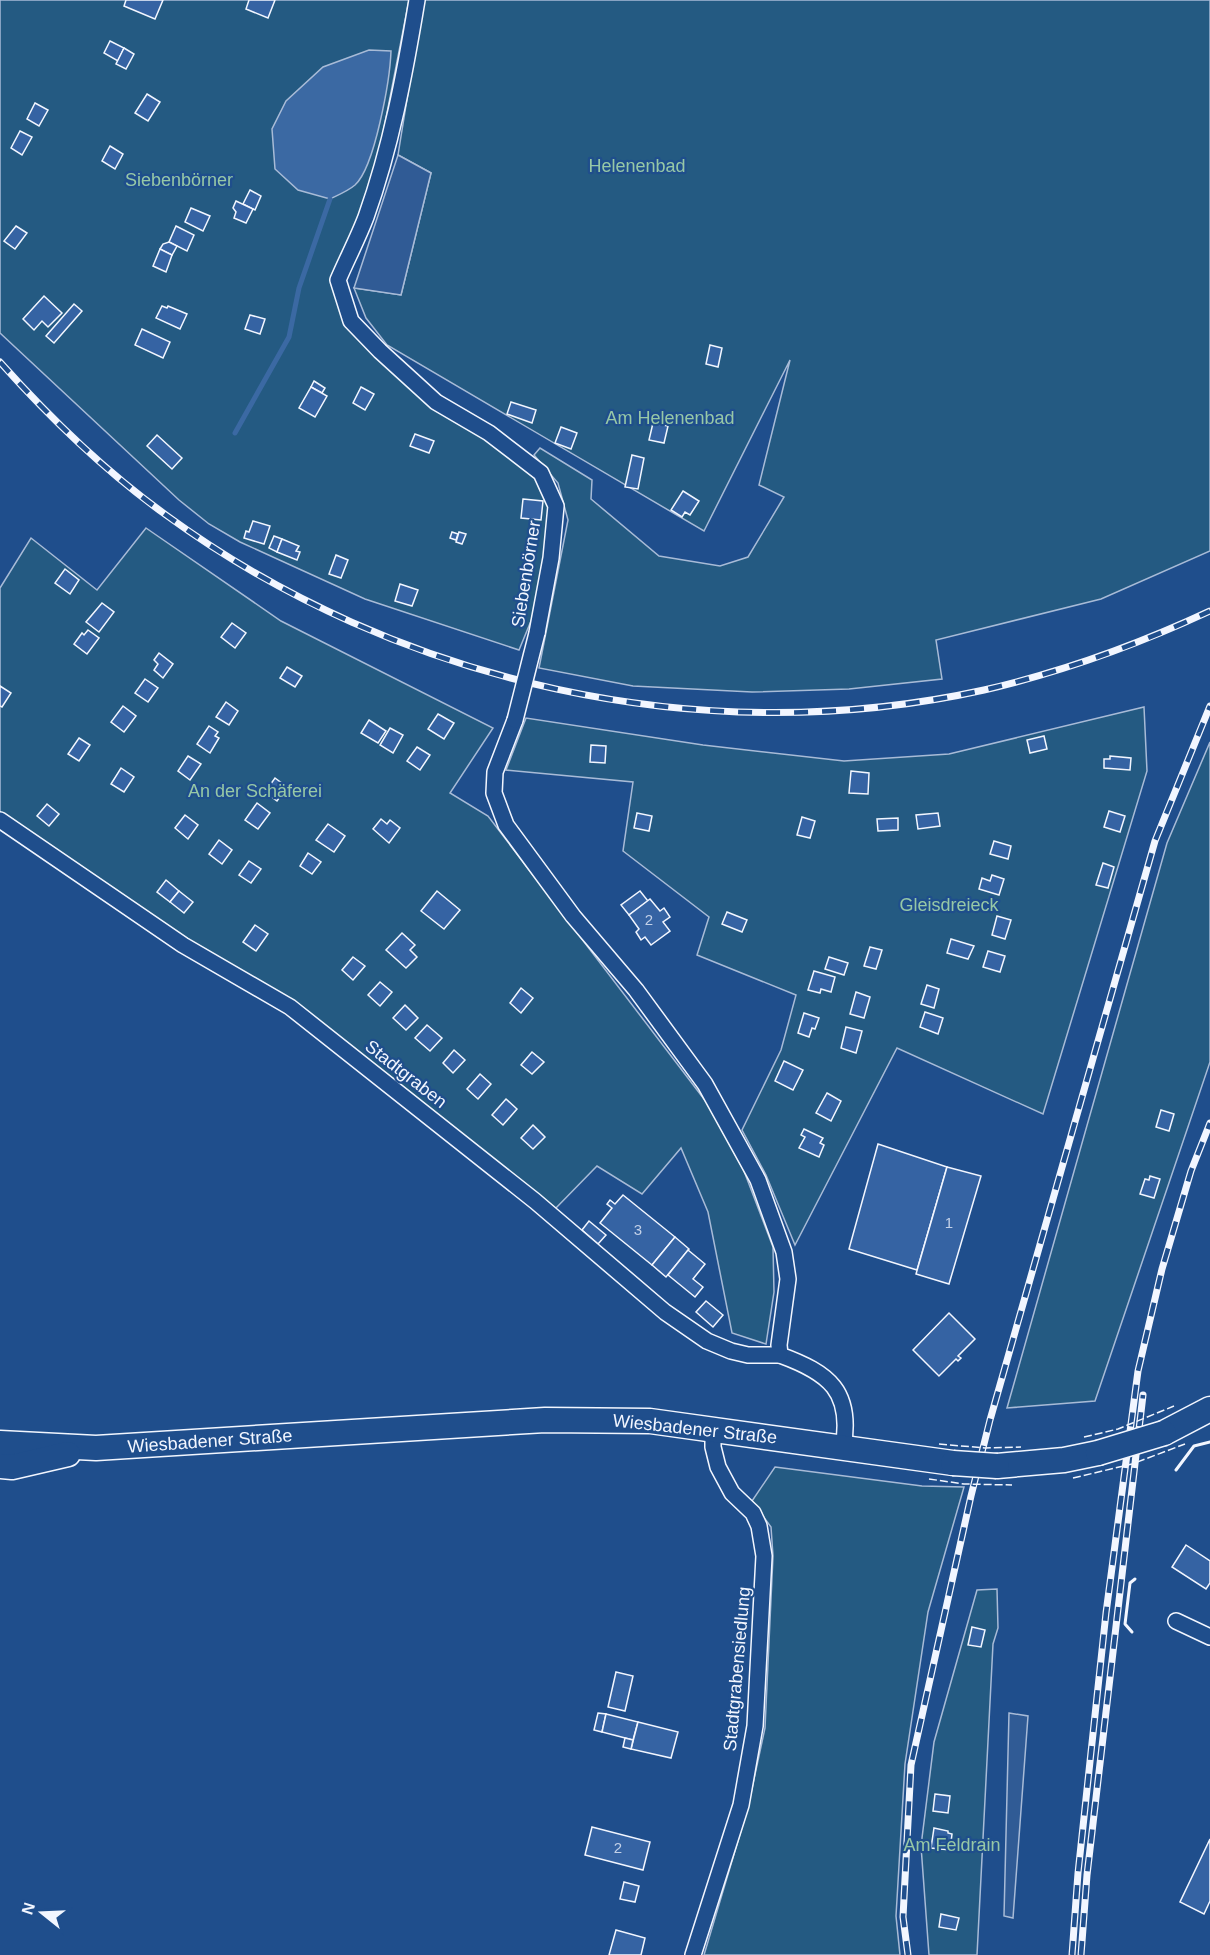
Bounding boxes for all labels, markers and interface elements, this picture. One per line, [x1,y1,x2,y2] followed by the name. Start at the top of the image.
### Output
[588,156,686,176] park label: Helenenbad
[125,170,233,190] park label: Siebenbörner
[605,408,735,428] park label: Am Helenenbad
[508,519,544,629] street label: Siebenbörner
[188,781,322,801] park label: An der Schäferei
[899,895,1000,915] park label: Gleisdreieck
[645,911,653,928] house number: 2
[361,1036,451,1112] street label: Stadtgraben
[945,1214,953,1231] house number: 1
[634,1221,642,1238] house number: 3
[612,1410,778,1448] street label: Wiesbadener Straße
[127,1425,293,1457] street label: Wiesbadener Straße
[720,1586,754,1752] street label: Stadtgrabensiedlung
[903,1835,1001,1855] park label: Am Feldrain
[614,1839,622,1856] house number: 2
[12,1883,72,1943] north arrow
[18,1900,38,1917] text: N

